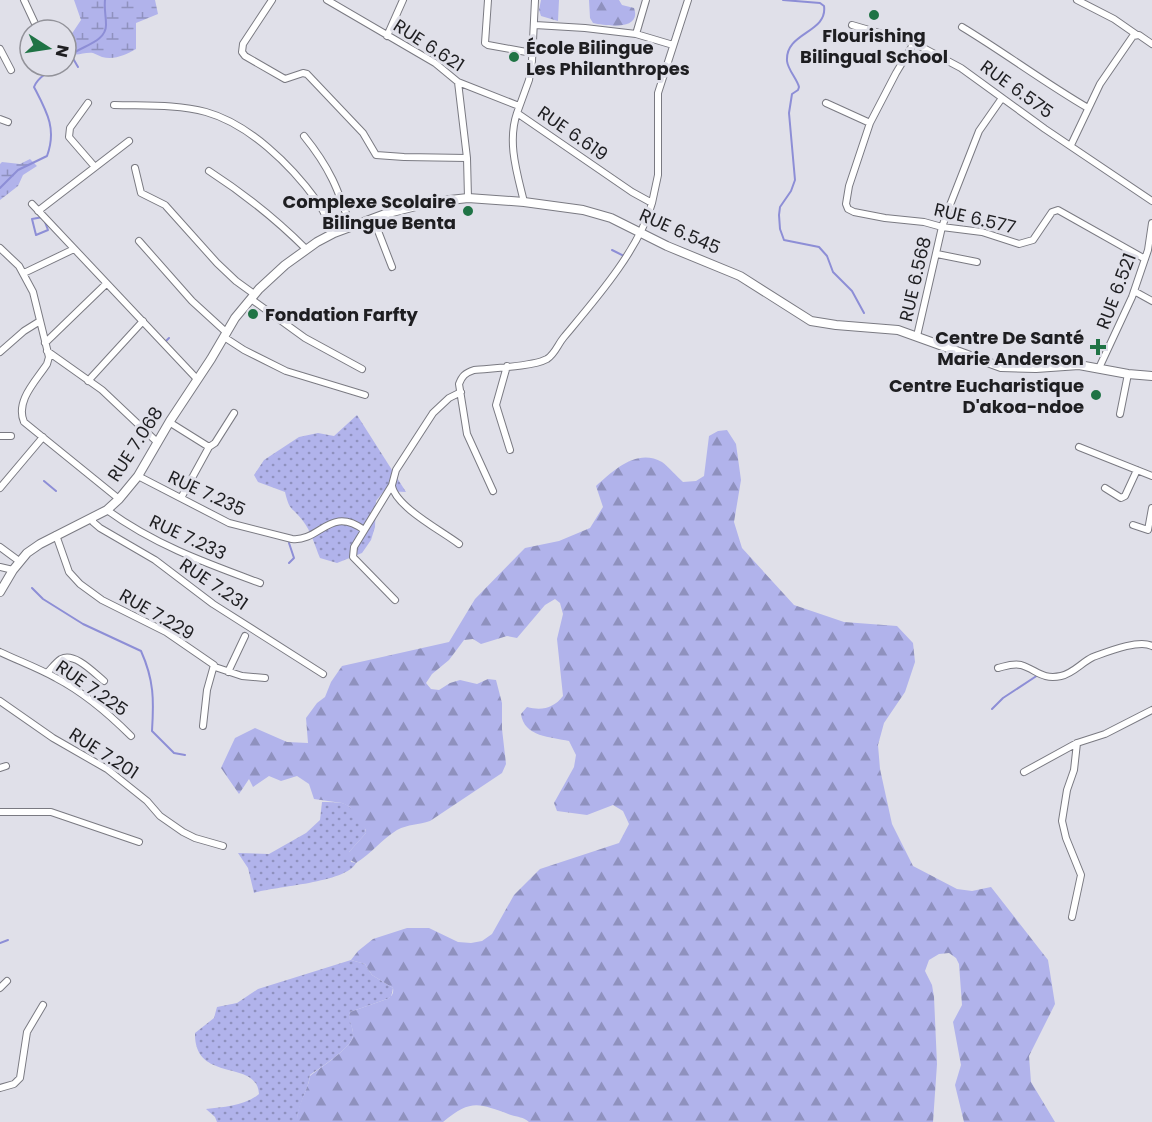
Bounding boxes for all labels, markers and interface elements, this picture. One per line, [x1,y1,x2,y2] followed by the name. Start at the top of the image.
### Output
[867,8,881,22] marker: Flourishing Bilingual School
[389,13,469,77] street label: RUE 6.621
[18,18,78,78] north arrow
[800,23,948,69] place label: Flourishing Bilingual School
[526,35,690,81] place label: École Bilingue Les Philanthropes
[50,43,75,59] text: N
[507,50,521,64] marker: École Bilingue Les Philanthropes
[975,54,1059,124] street label: RUE 6.575
[533,100,613,166] street label: RUE 6.619
[283,189,456,235] place label: Complexe Scolaire Bilingue Benta
[932,196,1019,240] street label: RUE 6.577
[636,202,724,260] street label: RUE 6.545
[461,204,475,218] marker: Complexe Scolaire Bilingue Benta
[893,234,937,324] street label: RUE 6.568
[1090,249,1142,333] street label: RUE 6.521
[265,302,418,327] place label: Fondation Farfty
[246,307,260,321] marker: Fondation Farfty
[935,325,1084,371] place label: Centre De Santé Marie Anderson
[1089,338,1107,356] marker: Centre De Santé Marie Anderson
[889,373,1084,419] place label: Centre Eucharistique D'akoa-ndoe
[1089,388,1103,402] marker: Centre Eucharistique D'akoa-ndoe
[101,402,169,486] street label: RUE 7.068
[164,464,250,522] street label: RUE 7.235
[145,508,231,566] street label: RUE 7.233
[175,552,253,616] street label: RUE 7.231
[115,582,199,646] street label: RUE 7.229
[51,654,133,722] street label: RUE 7.225
[64,721,144,785] street label: RUE 7.201

